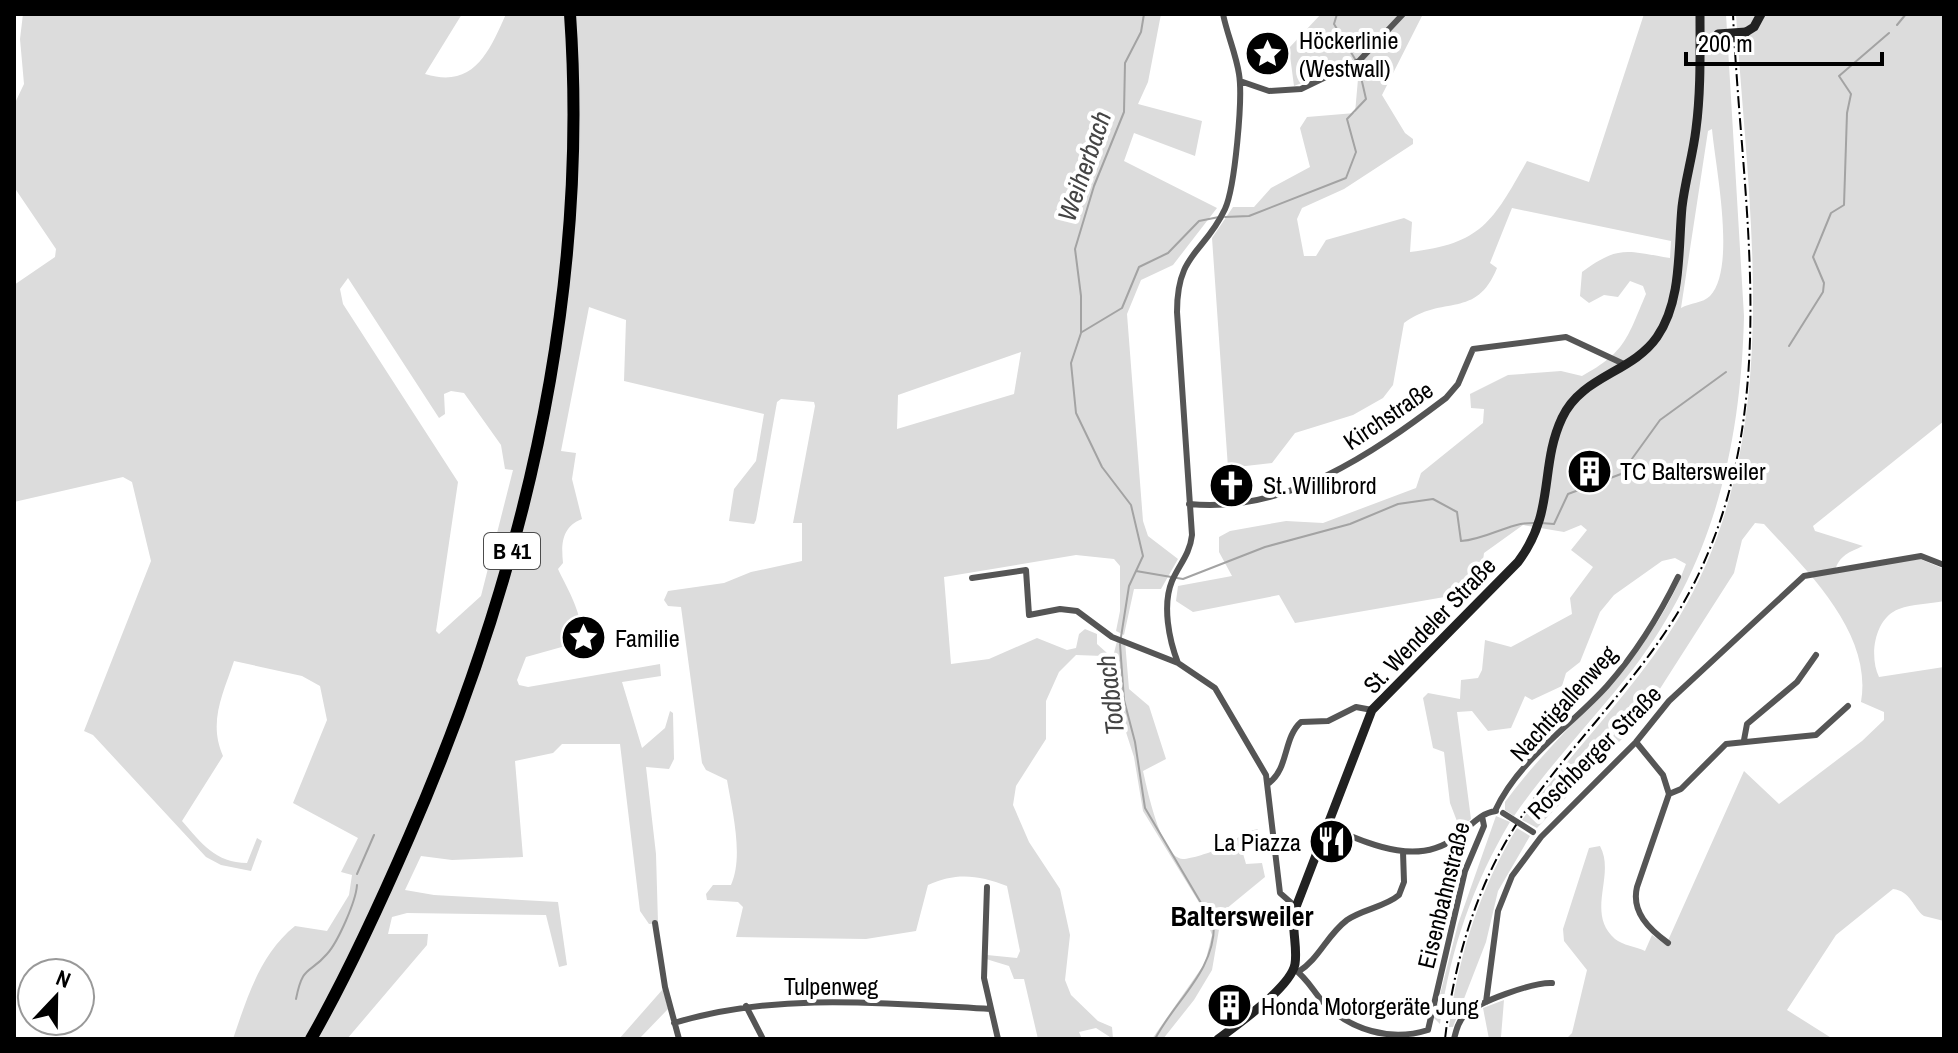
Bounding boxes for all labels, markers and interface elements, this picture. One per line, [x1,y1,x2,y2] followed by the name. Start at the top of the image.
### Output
[1686,16,1882,66] scale bar
[1299,24,1399,84] place label: Höckerlinie (Westwall)
[1698,27,1753,59] text: 200 m
[1244,30,1292,78] place icon: Höckerlinie (Westwall)
[1049,106,1119,226] water label: Weiherbach
[1337,373,1439,457] street label: Kirchstraße
[1565,447,1613,495] building icon: TC Baltersweiler
[1620,455,1766,487] place label: TC Baltersweiler
[1208,461,1256,509] church icon: St. Willibrord
[1263,469,1377,501] place label: St. Willibrord
[484,533,540,569] road number: B 41
[1356,550,1502,700] street label: St. Wendeler Straße
[560,614,608,662] place icon: Familie
[615,622,680,654] place label: Familie
[1502,638,1624,768] street label: Nachtigallenweg
[1088,653,1132,737] water label: Todbach
[1520,678,1668,826] street label: Roschberger Straße
[1308,818,1356,866] restaurant icon: La Piazza
[1409,818,1477,972] street label: Eisenbahnstraße
[1213,826,1301,858] place label: La Piazza
[1171,897,1314,935] district label: Baltersweiler
[16,957,96,1037] north arrow
[52,962,75,995] text: N
[784,970,878,1002] street label: Tulpenweg
[1206,982,1254,1030] building icon: Honda Motorgeräte Jung
[1261,990,1479,1022] place label: Honda Motorgeräte Jung

